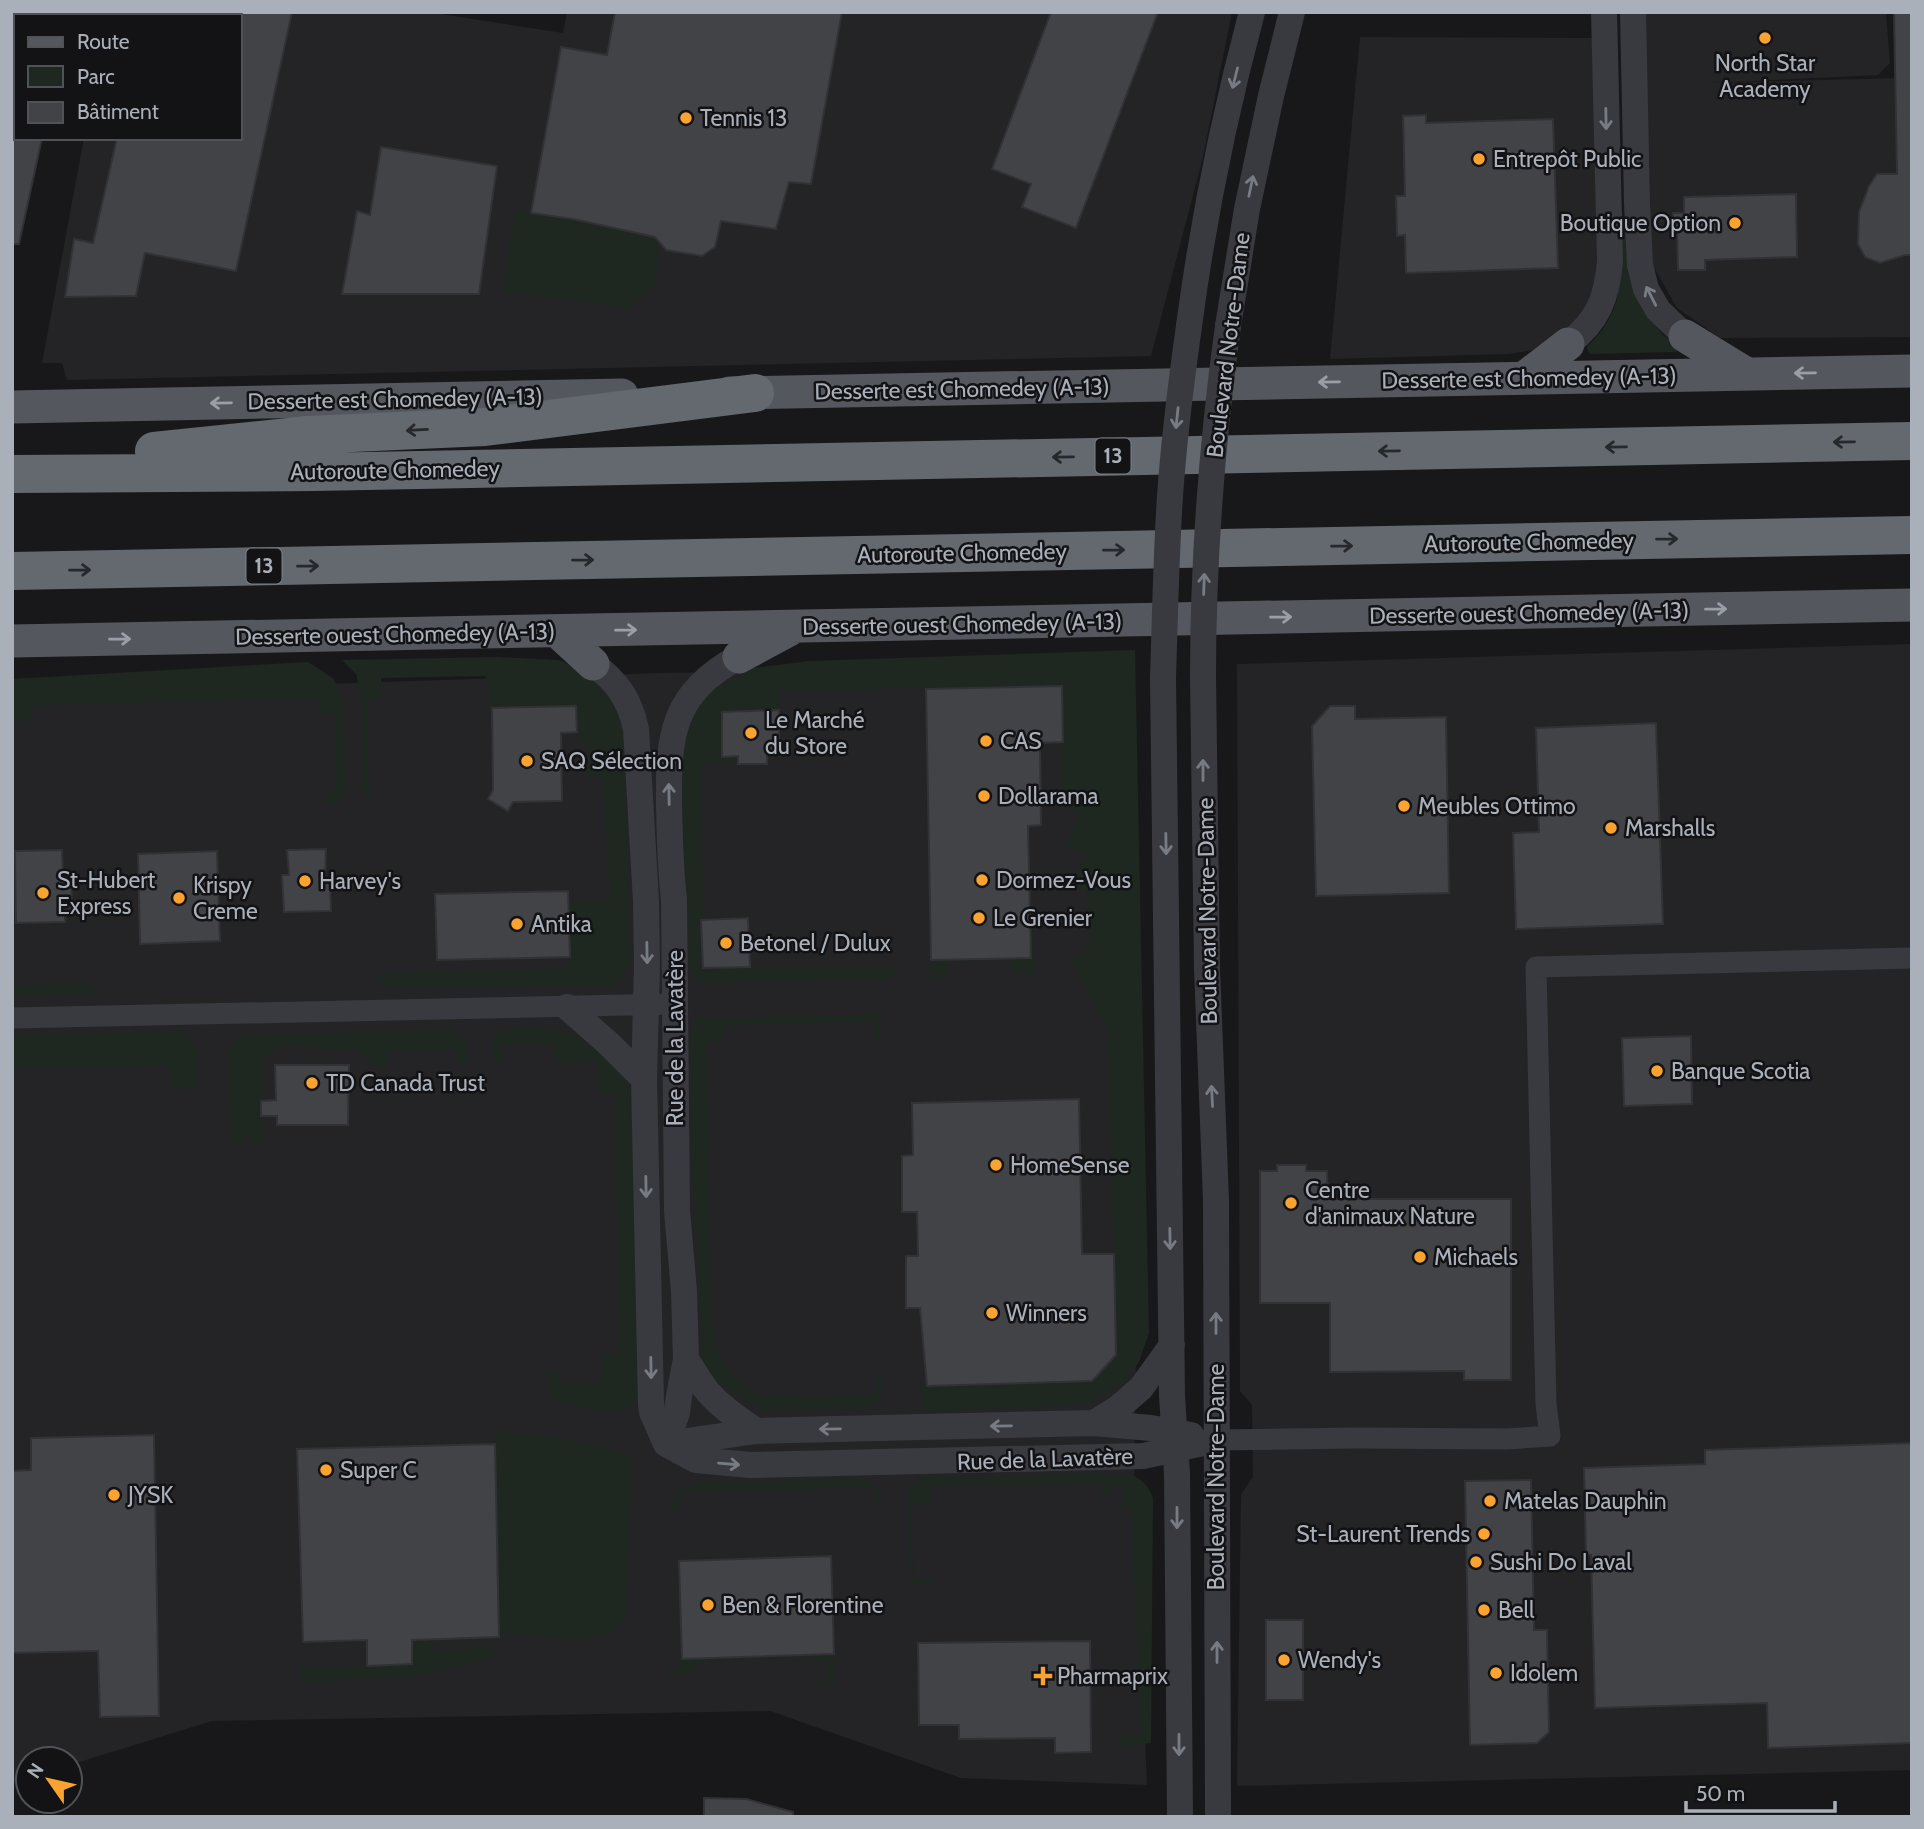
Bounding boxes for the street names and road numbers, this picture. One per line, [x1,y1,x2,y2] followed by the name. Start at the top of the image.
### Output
[1200,231,1256,459] street label: Boulevard Notre-Dame
[1381,361,1677,395] street label: Desserte est Chomedey (A-13)
[814,372,1110,406] street label: Desserte est Chomedey (A-13)
[247,382,543,416] street label: Desserte est Chomedey (A-13)
[1096,438,1130,474] road number: 13
[290,454,501,486] street label: Autoroute Chomedey
[1424,526,1635,558] street label: Autoroute Chomedey
[857,537,1068,569] street label: Autoroute Chomedey
[246,548,282,584] road number: 13
[1369,596,1689,630] street label: Desserte ouest Chomedey (A-13)
[802,607,1122,641] street label: Desserte ouest Chomedey (A-13)
[235,617,555,651] street label: Desserte ouest Chomedey (A-13)
[1191,797,1223,1025] street label: Boulevard Notre-Dame
[661,950,689,1126] street label: Rue de la Lavatère
[1202,1363,1230,1590] street label: Boulevard Notre-Dame
[956,1442,1134,1476] street label: Rue de la Lavatère

